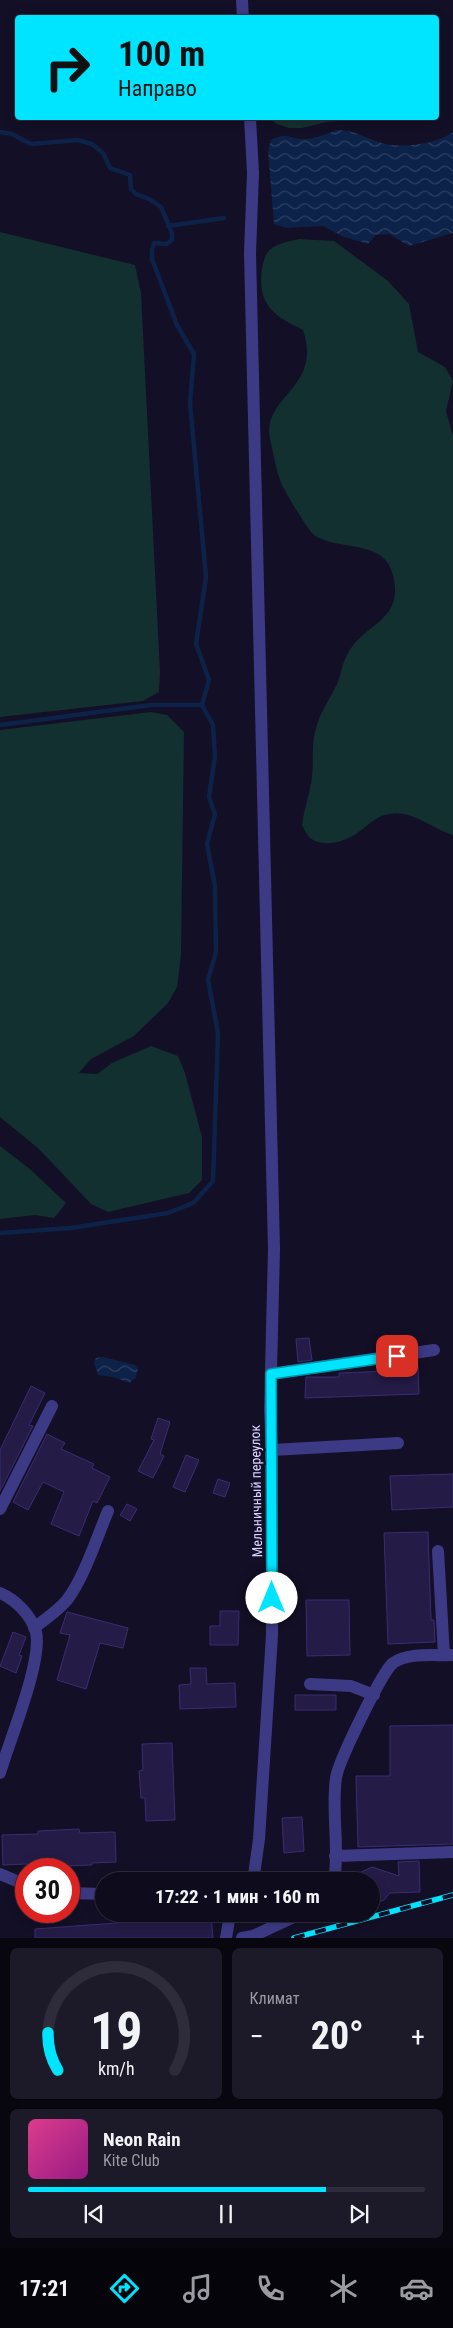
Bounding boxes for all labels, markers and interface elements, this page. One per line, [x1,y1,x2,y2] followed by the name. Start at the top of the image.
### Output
[118,34,205,75] text: 100 m
[35,35,100,100] icon: right
[118,76,197,101] text: Направо
[376,1335,418,1377] pin
[383,1342,411,1370] icon: arrive
[247,1424,265,1557] street label: Мельничный переулок
[245,1571,297,1623] position arrow
[15,1858,80,1923] speed limit sign: 30
[155,1885,320,1908] text: 17:22 · 1 мин · 160 m
[250,1989,299,2008] text: Климат
[89,2001,142,2062] text: 19
[311,2014,364,2058] text: 20°
[250,2020,264,2053] text: −
[411,2020,425,2053] text: +
[97,2058,134,2079] text: km/h
[103,2128,181,2151] text: Neon Rain
[103,2151,160,2170] text: Kite Club
[80,2200,108,2228] icon: previous
[212,2200,240,2228] icon: pause
[345,2200,373,2228] icon: next
[107,2271,142,2306] icon: directions
[180,2271,215,2306] icon: music
[253,2271,288,2306] icon: phone
[326,2271,361,2306] icon: climate
[399,2271,434,2306] icon: car
[19,2276,69,2301] text: 17:21

